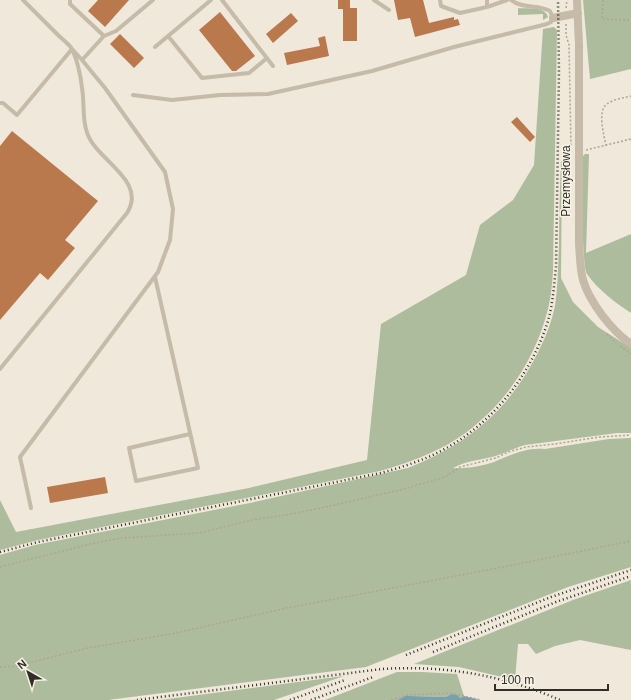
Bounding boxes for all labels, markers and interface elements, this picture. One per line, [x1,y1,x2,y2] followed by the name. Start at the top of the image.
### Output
[559,145,573,217] street label: Przemysłowa
[8,652,48,692] north arrow
[15,657,29,671] text: N
[495,666,608,692] scale bar
[501,673,534,687] text: 100 m

